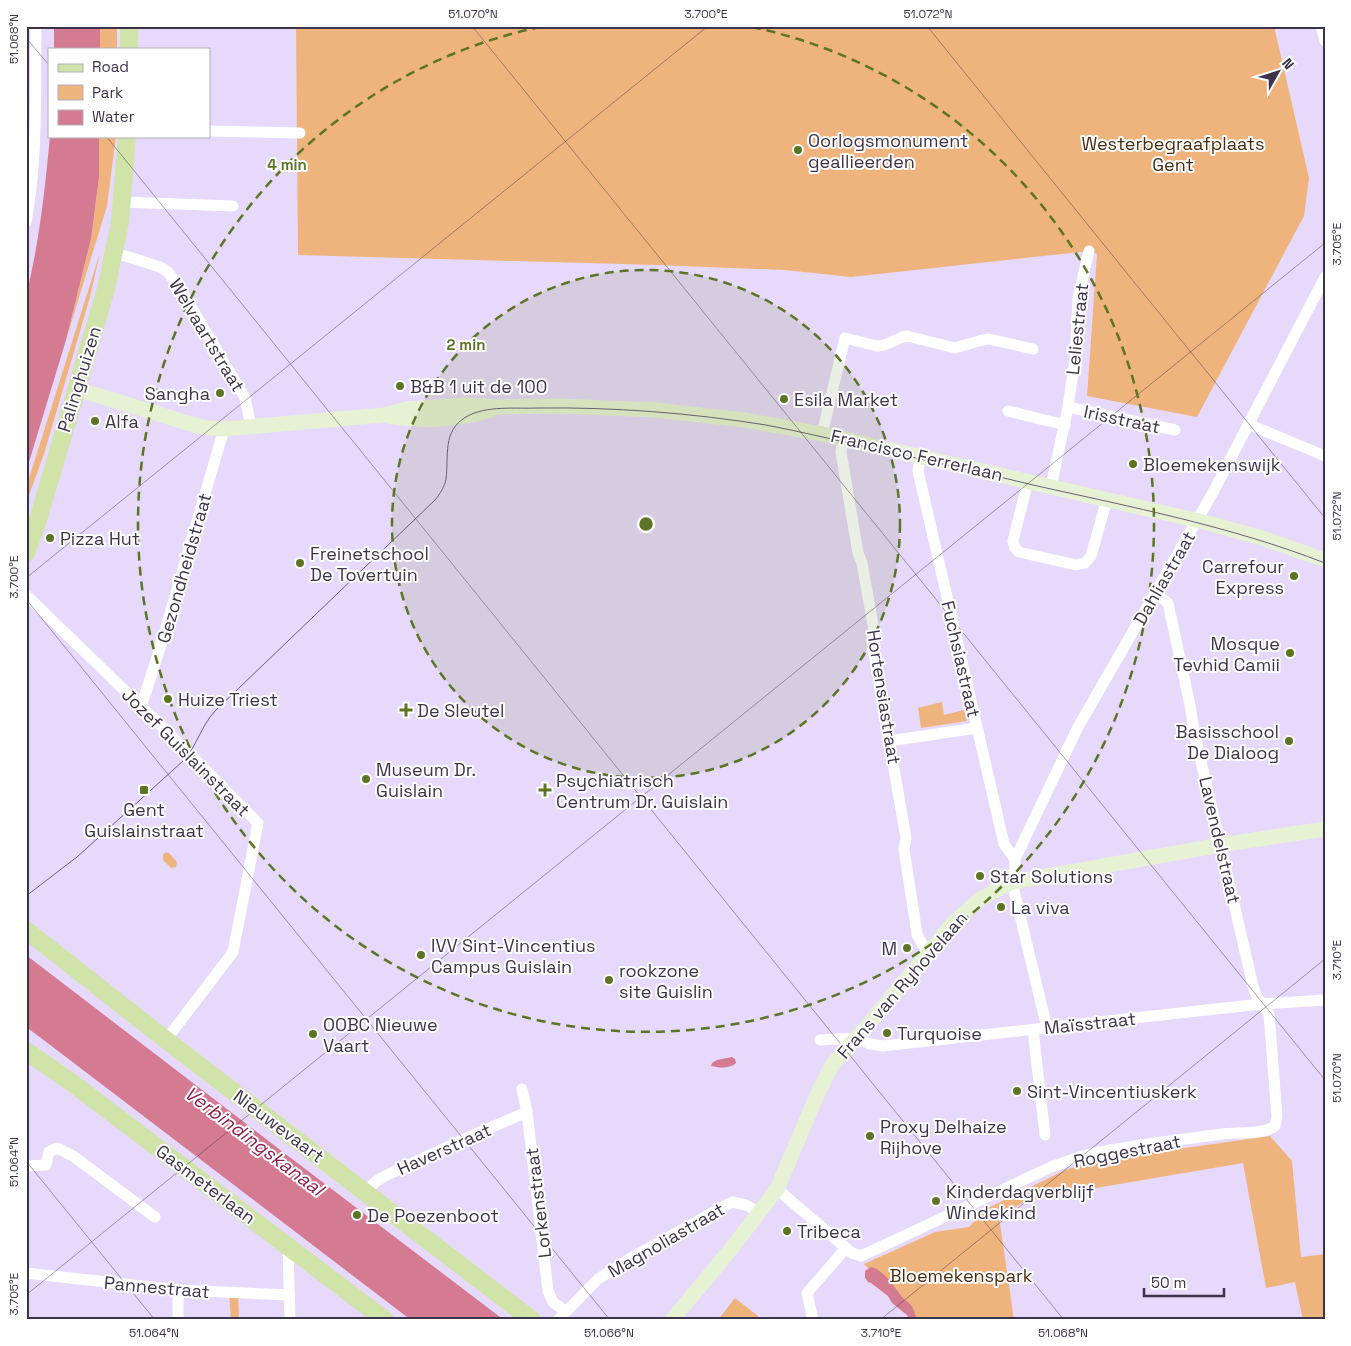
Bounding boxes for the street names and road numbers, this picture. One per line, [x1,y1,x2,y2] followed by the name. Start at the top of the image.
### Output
[164,274,250,396] street label: Welvaartstraat
[1061,282,1093,376] street label: Leliestraat
[52,323,106,435] street label: Palinghuizen
[1082,400,1162,438] street label: Irisstraat
[829,424,1005,486] street label: Francisco Ferrerlaan
[152,490,216,646] street label: Gezondheidstraat
[1128,527,1200,629] street label: Dahliastraat
[936,598,986,720] street label: Fuchsiastraat
[862,628,906,766] street label: Hortensiastraat
[117,683,255,821] street label: Jozef Guislainstraat
[1194,774,1246,906] street label: Lavendelstraat
[832,907,972,1063] street label: Frans van Ryhovelaan
[1043,1007,1137,1039] street label: Maïsstraat
[229,1084,329,1168] street label: Nieuwevaart
[393,1118,495,1180] street label: Haverstraat
[1071,1129,1183,1173] street label: Roggestraat
[152,1139,260,1229] street label: Gasmeterlaan
[520,1146,556,1260] street label: Lorkenstraat
[604,1197,728,1283] street label: Magnoliastraat
[103,1271,211,1303] street label: Pannestraat

